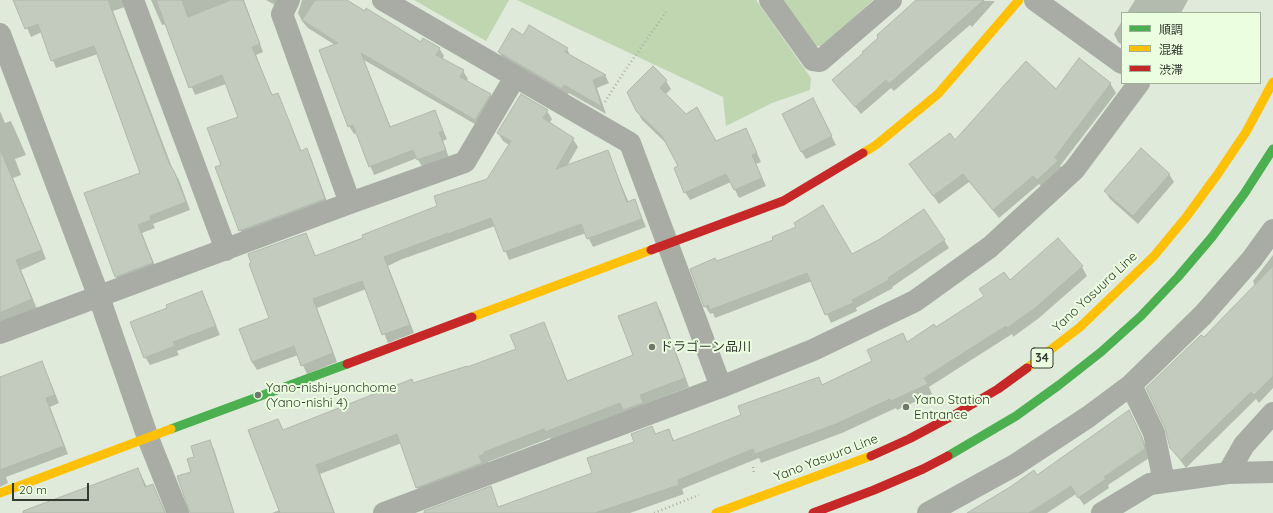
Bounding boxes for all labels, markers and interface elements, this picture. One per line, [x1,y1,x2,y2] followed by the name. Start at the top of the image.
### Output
[1121,12,1261,84] legend
[1159,22,1183,37] text: 順調
[1159,42,1183,57] text: 混雑
[1159,62,1183,77] text: 渋滞
[1049,249,1141,335] street label: Yano Yasuura Line
[660,339,751,355] place label: ドラゴーン品川
[647,342,657,352] marker: ドラゴーン品川
[1031,348,1053,368] road number: 34
[266,380,397,411] place label: Yano-nishi-yonchome (Yano-nishi 4)
[253,390,263,400] marker: Yano-nishi-yonchome (Yano-nishi 4)
[914,392,990,423] place label: Yano Station Entrance
[901,402,911,412] marker: Yano Station Entrance
[772,431,880,485] street label: Yano Yasuura Line
[14,475,91,501] scale bar
[19,482,47,497] text: 20 m

